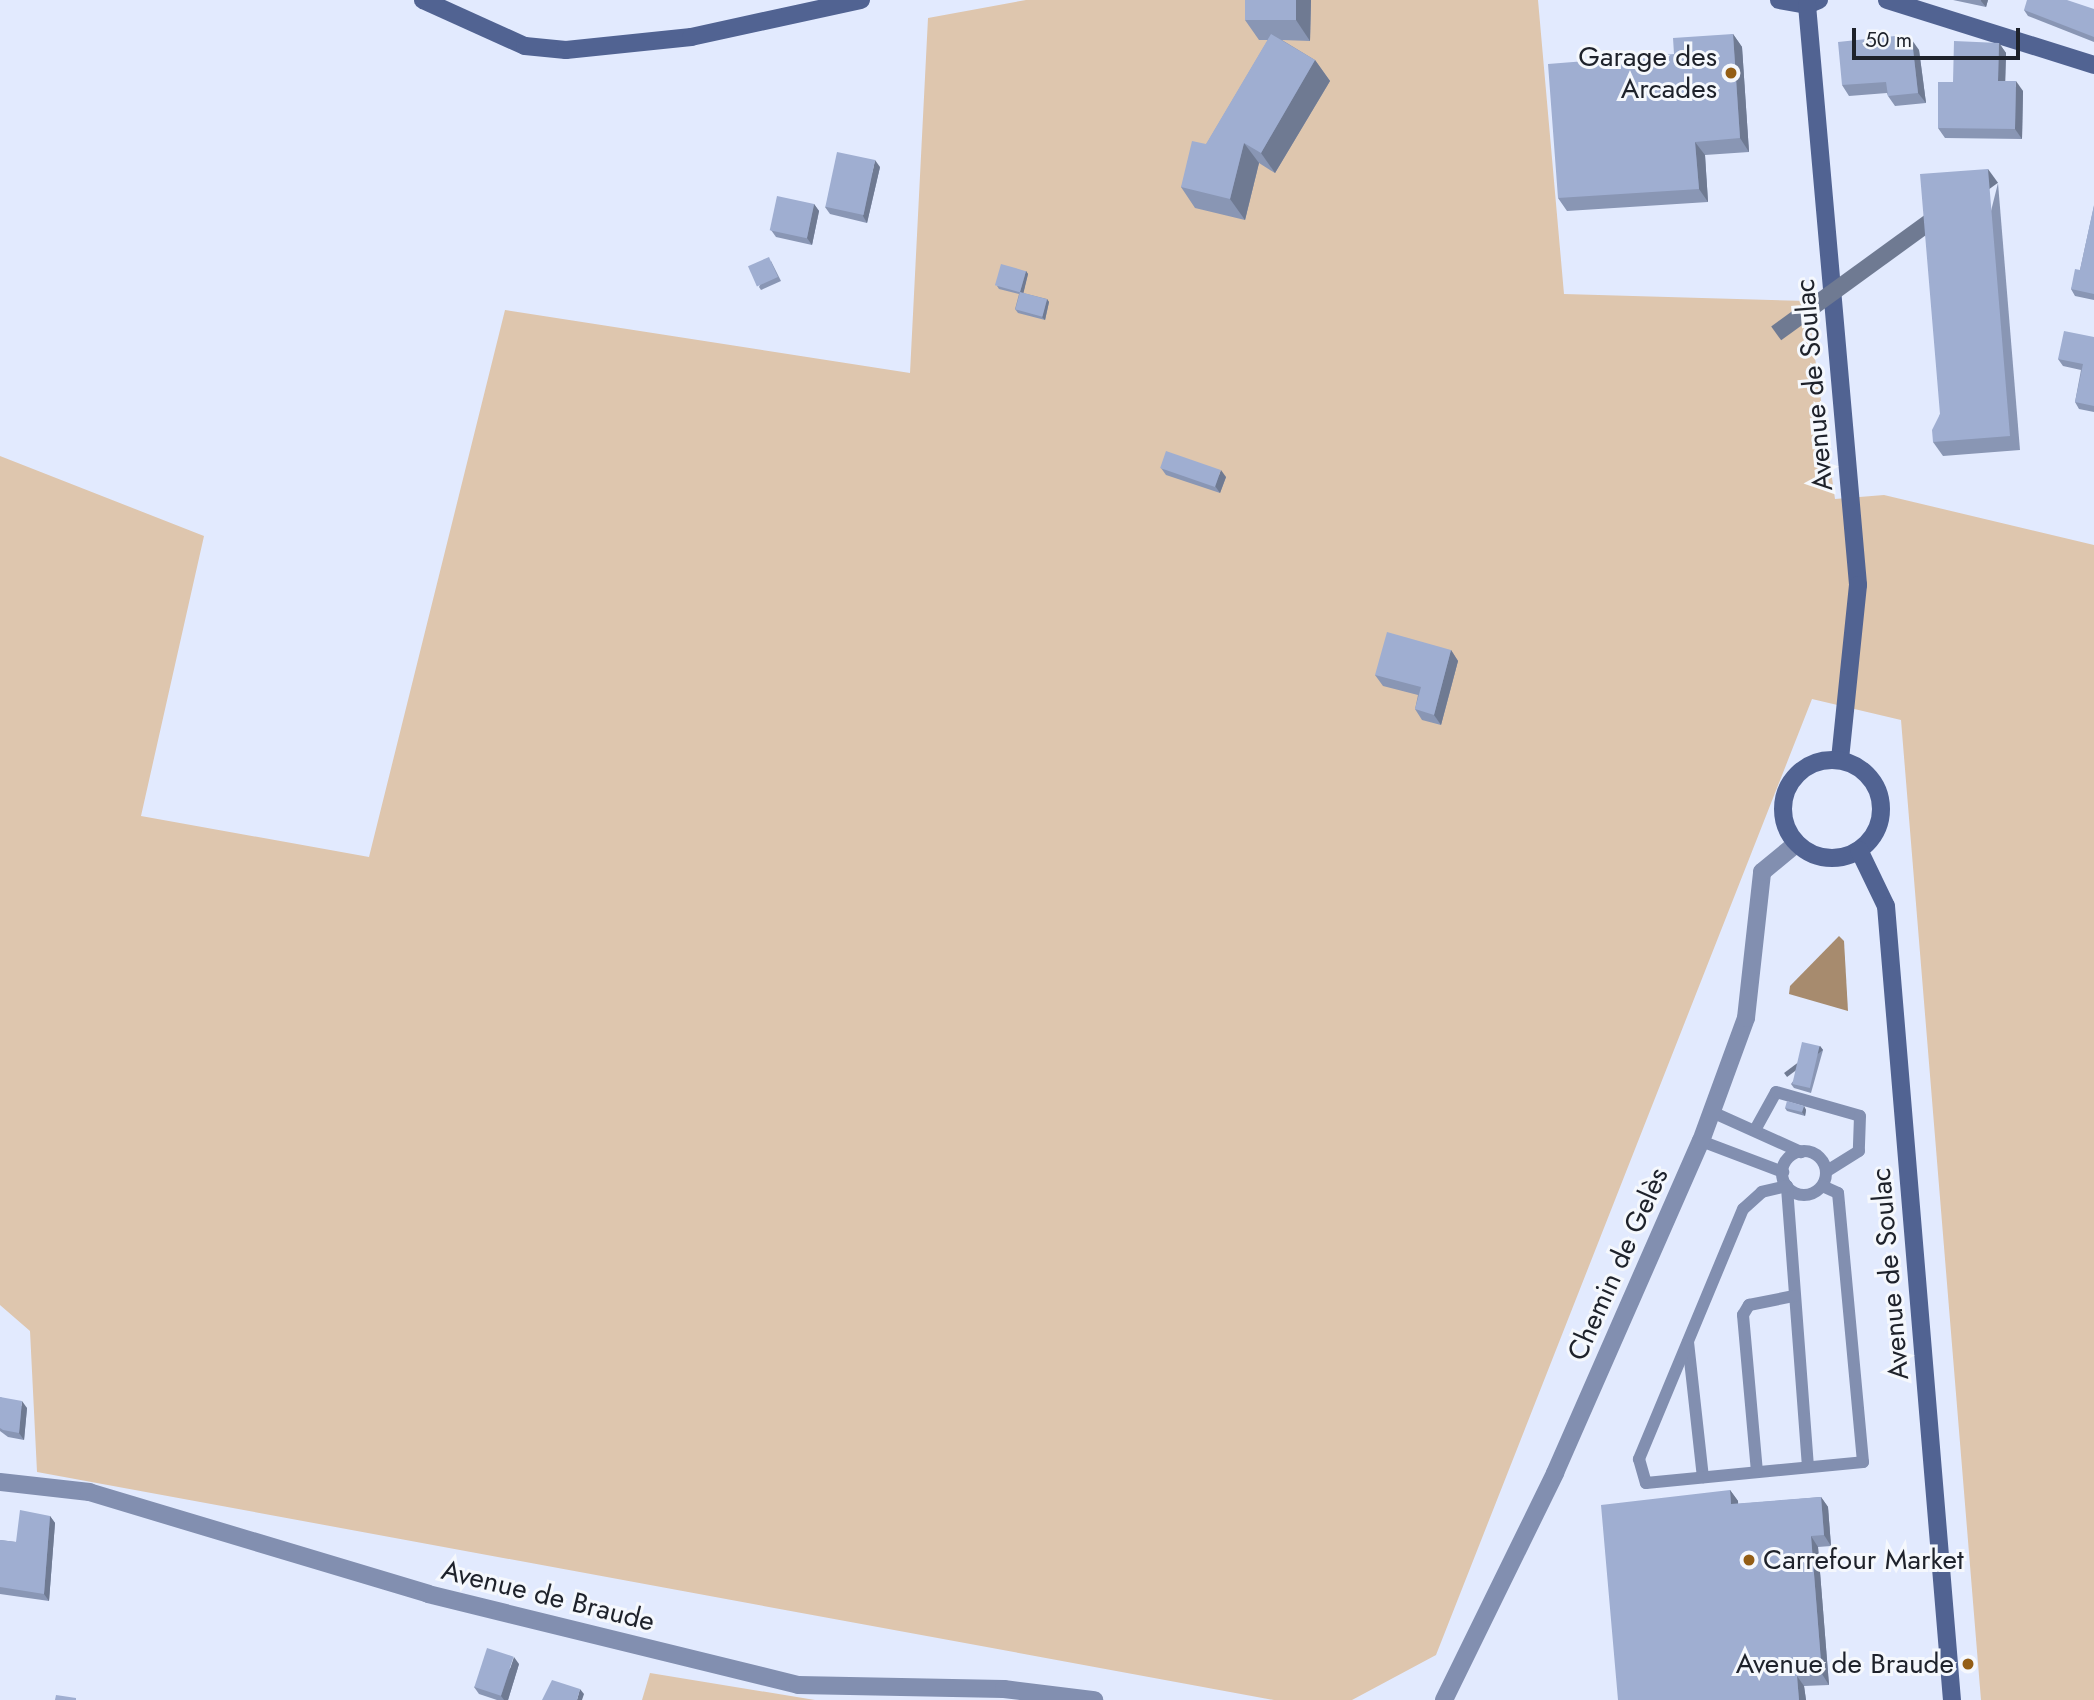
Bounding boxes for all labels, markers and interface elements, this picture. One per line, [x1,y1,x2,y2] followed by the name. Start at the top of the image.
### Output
[1856,14,2024,58] scale bar
[1865,25,1912,55] text: 50 m
[1578,40,1717,106] place label: Garage des Arcades
[1723,65,1739,81] marker: Garage des Arcades
[1788,277,1840,493] street label: Avenue de Soulac
[1560,1162,1676,1366] street label: Chemin de Gelès
[1864,1166,1916,1382] street label: Avenue de Soulac
[1763,1543,1964,1577] place label: Carrefour Market
[1741,1552,1757,1568] marker: Carrefour Market
[438,1553,658,1639] street label: Avenue de Braude
[1736,1647,1954,1681] place label: Avenue de Braude
[1960,1656,1976,1672] marker: Avenue de Braude

